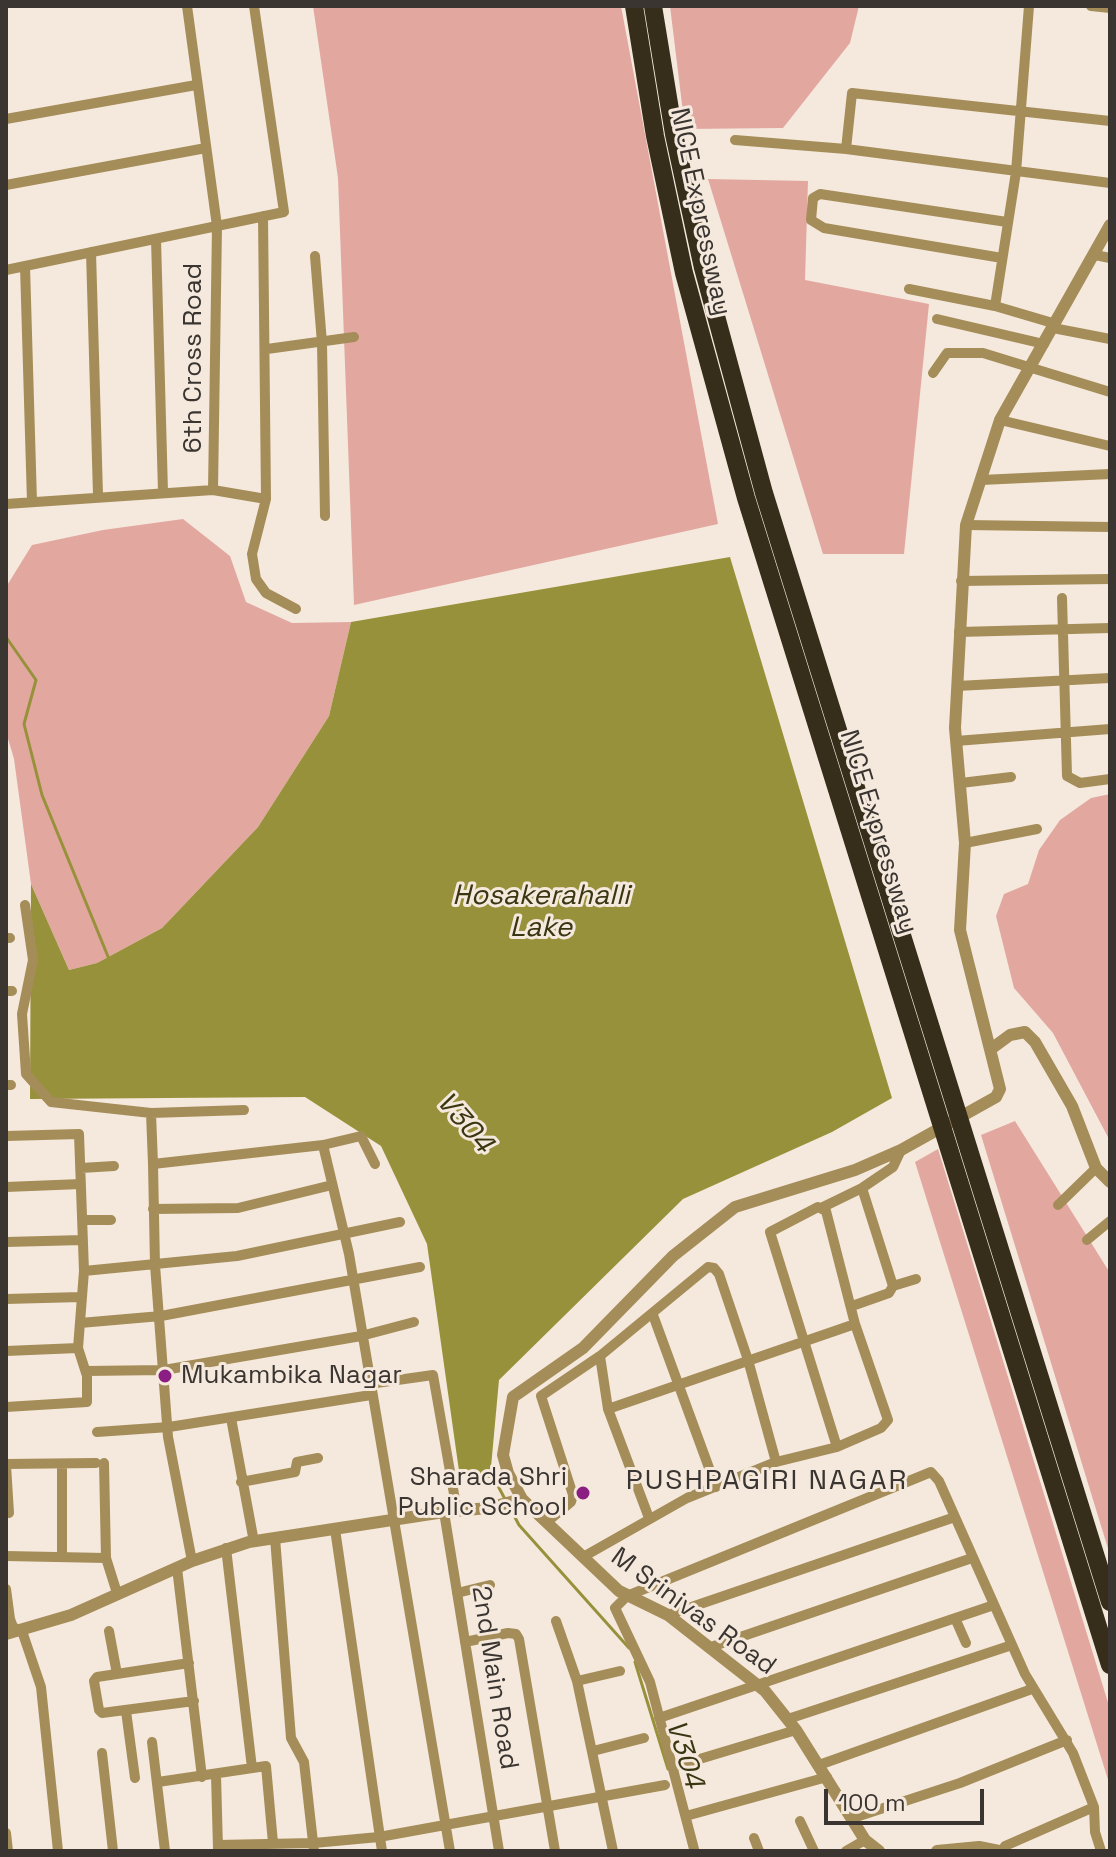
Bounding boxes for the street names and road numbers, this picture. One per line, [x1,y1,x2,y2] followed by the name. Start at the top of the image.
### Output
[663,105,737,319] street label: NICE Expressway
[178,263,210,453] street label: 6th Cross Road
[832,726,924,938] street label: NICE Expressway
[604,1542,782,1682] street label: M Srinivas Road
[464,1584,524,1772] street label: 2nd Main Road

